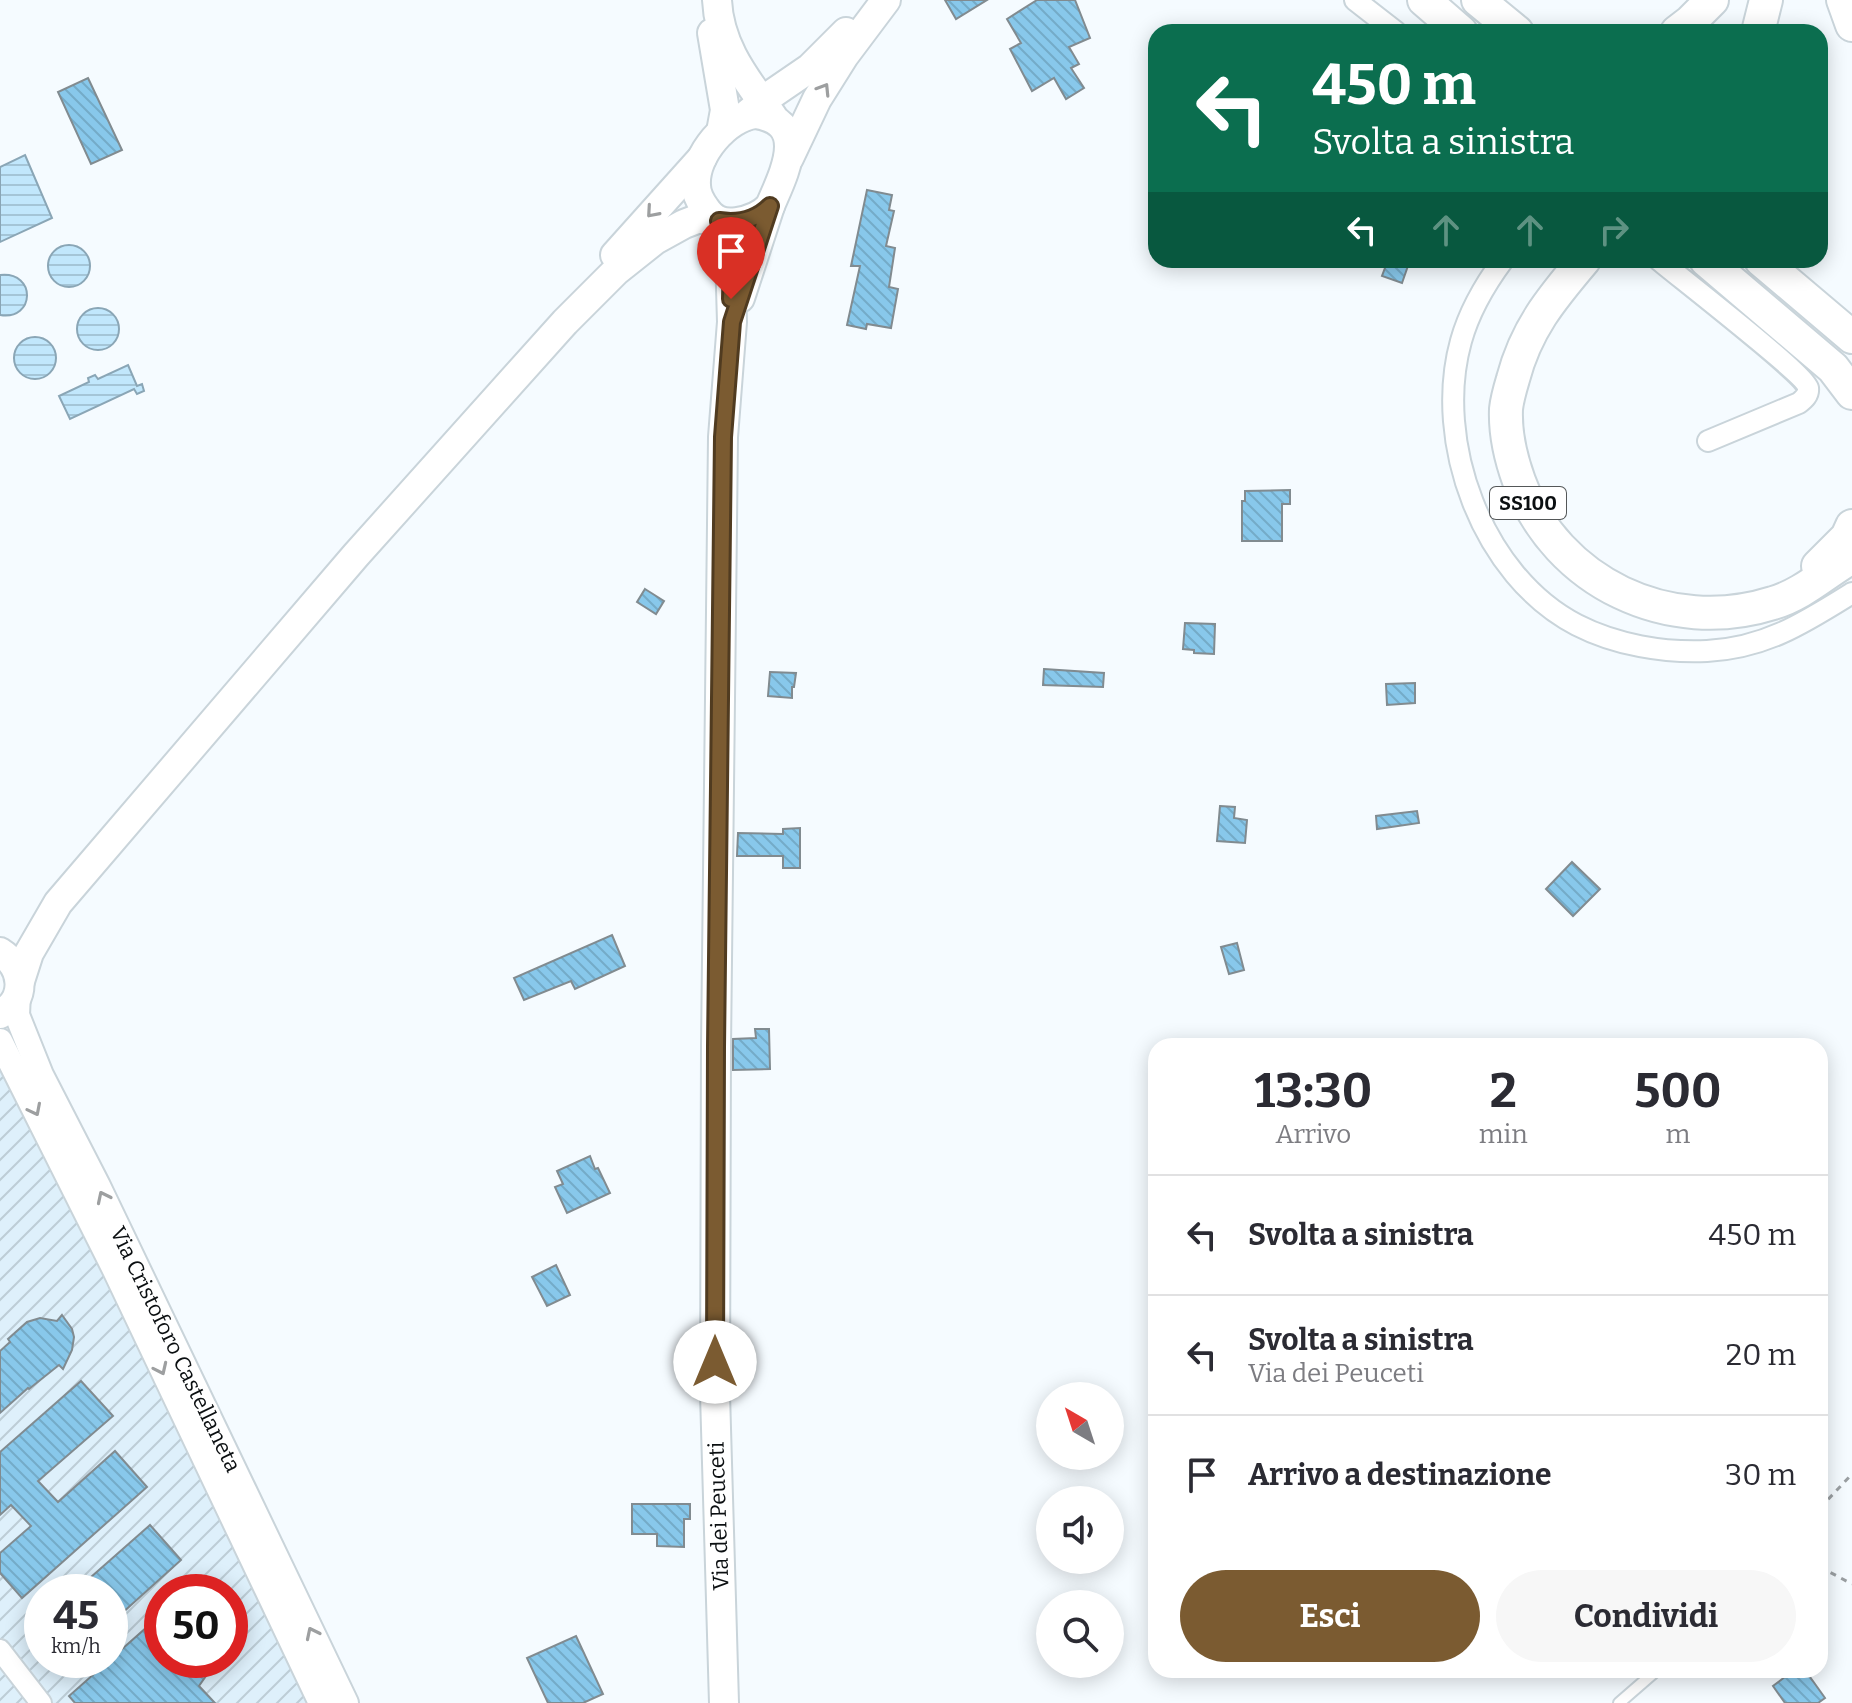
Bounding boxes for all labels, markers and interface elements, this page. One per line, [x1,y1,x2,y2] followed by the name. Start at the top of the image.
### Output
[1312,52,1476,119] text: 450 m
[1180,56,1284,160] icon: left
[814,83,829,98] one-way arrow
[1312,120,1574,164] text: Svolta a sinistra
[648,202,662,217] one-way arrow
[1340,208,1384,252] icon: left
[1424,208,1468,252] icon: ahead
[1508,208,1552,252] icon: ahead
[1592,208,1636,252] icon: right
[697,217,765,299] pin
[709,229,753,273] icon: arrive
[1490,487,1566,519] road number: SS100
[1255,1062,1372,1120] text: 13:30
[1490,1062,1517,1120] text: 2
[1634,1062,1721,1120] text: 500
[25,1102,41,1117] one-way arrow
[1276,1119,1351,1150] text: Arrivo
[1479,1119,1528,1150] text: min
[1665,1119,1690,1150] text: m
[97,1190,113,1205] one-way arrow
[1180,1213,1224,1257] icon: left
[1248,1217,1474,1253] text: Svolta a sinistra
[1709,1217,1796,1253] text: 450 m
[104,1222,247,1476] street label: Via Cristoforo Castellaneta
[673,1320,757,1404] position arrow
[1248,1322,1474,1358] text: Svolta a sinistra
[1180,1333,1224,1377] icon: left
[1726,1337,1796,1373] text: 20 m
[1248,1358,1424,1389] text: Via dei Peuceti
[151,1361,167,1376] one-way arrow
[1036,1382,1124,1470] north arrow
[1036,1382,1124,1678] map controls
[702,1441,735,1591] street label: Via dei Peuceti
[1180,1453,1224,1497] icon: arrive
[1248,1457,1551,1493] text: Arrivo a destinazione
[1725,1457,1796,1493] text: 30 m
[1036,1486,1124,1574] button: sound
[1180,1570,1480,1662] button: Esci
[1496,1570,1796,1662] button: Condividi
[144,1574,248,1678] speed limit sign: 50
[1036,1590,1124,1678] button: search
[53,1592,99,1640] text: 45
[307,1626,322,1641] one-way arrow
[51,1634,101,1658] text: km/h

